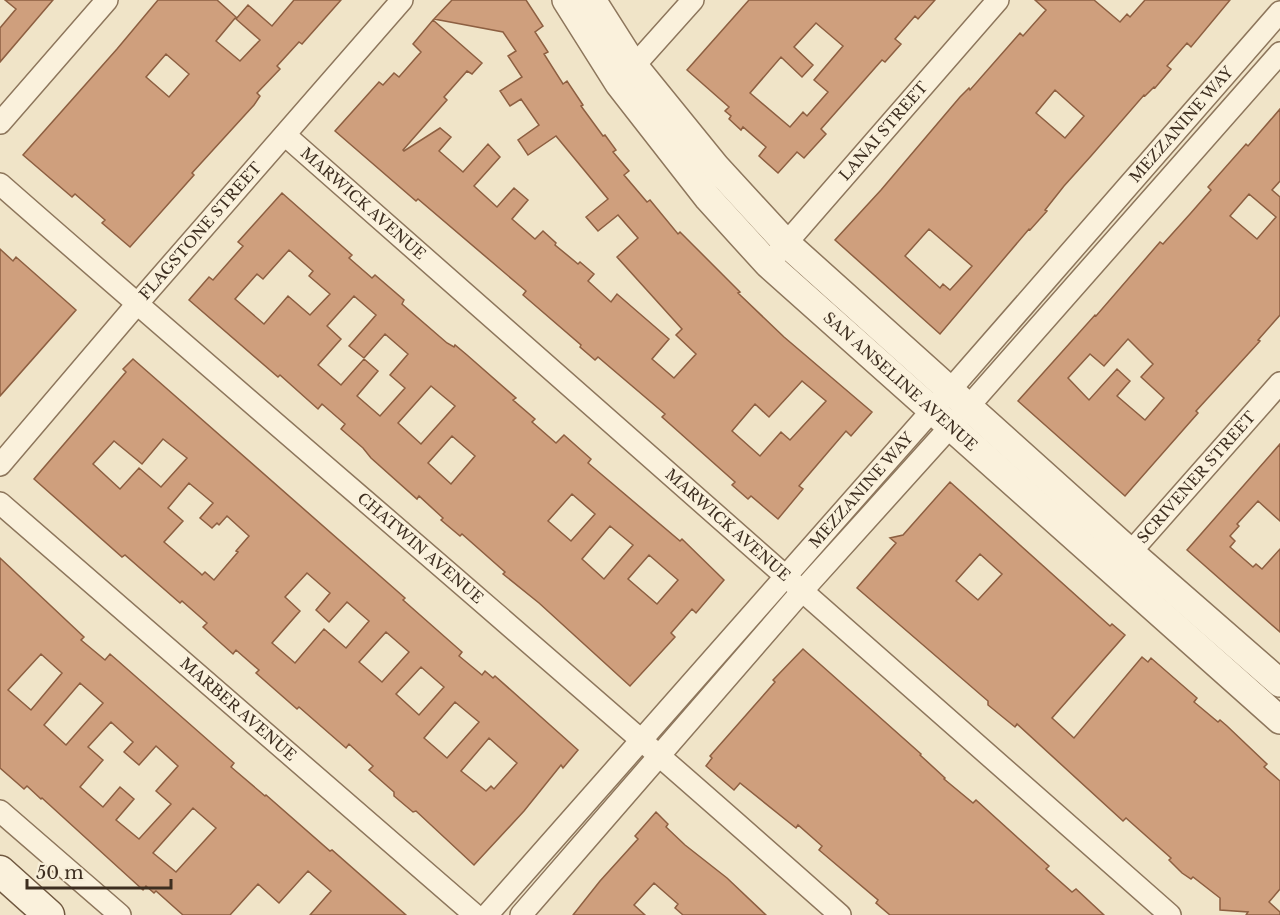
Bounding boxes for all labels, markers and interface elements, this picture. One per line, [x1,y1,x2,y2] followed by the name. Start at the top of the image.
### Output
[1125,62,1238,186] street label: MEZZANINE WAY
[835,77,932,184] street label: LANAI STREET
[297,143,430,264] street label: MARWICK AVENUE
[135,158,265,304] street label: FLAGSTONE STREET
[820,308,981,455] street label: SAN ANSELINE AVENUE
[1133,407,1259,547] street label: SCRIVENER STREET
[805,428,918,552] street label: MEZZANINE WAY
[662,465,794,585] street label: MARWICK AVENUE
[354,488,487,607] street label: CHATWIN AVENUE
[176,653,300,765] street label: MARBER AVENUE
[27,852,171,890] scale bar
[36,862,84,884] text: 50 m

